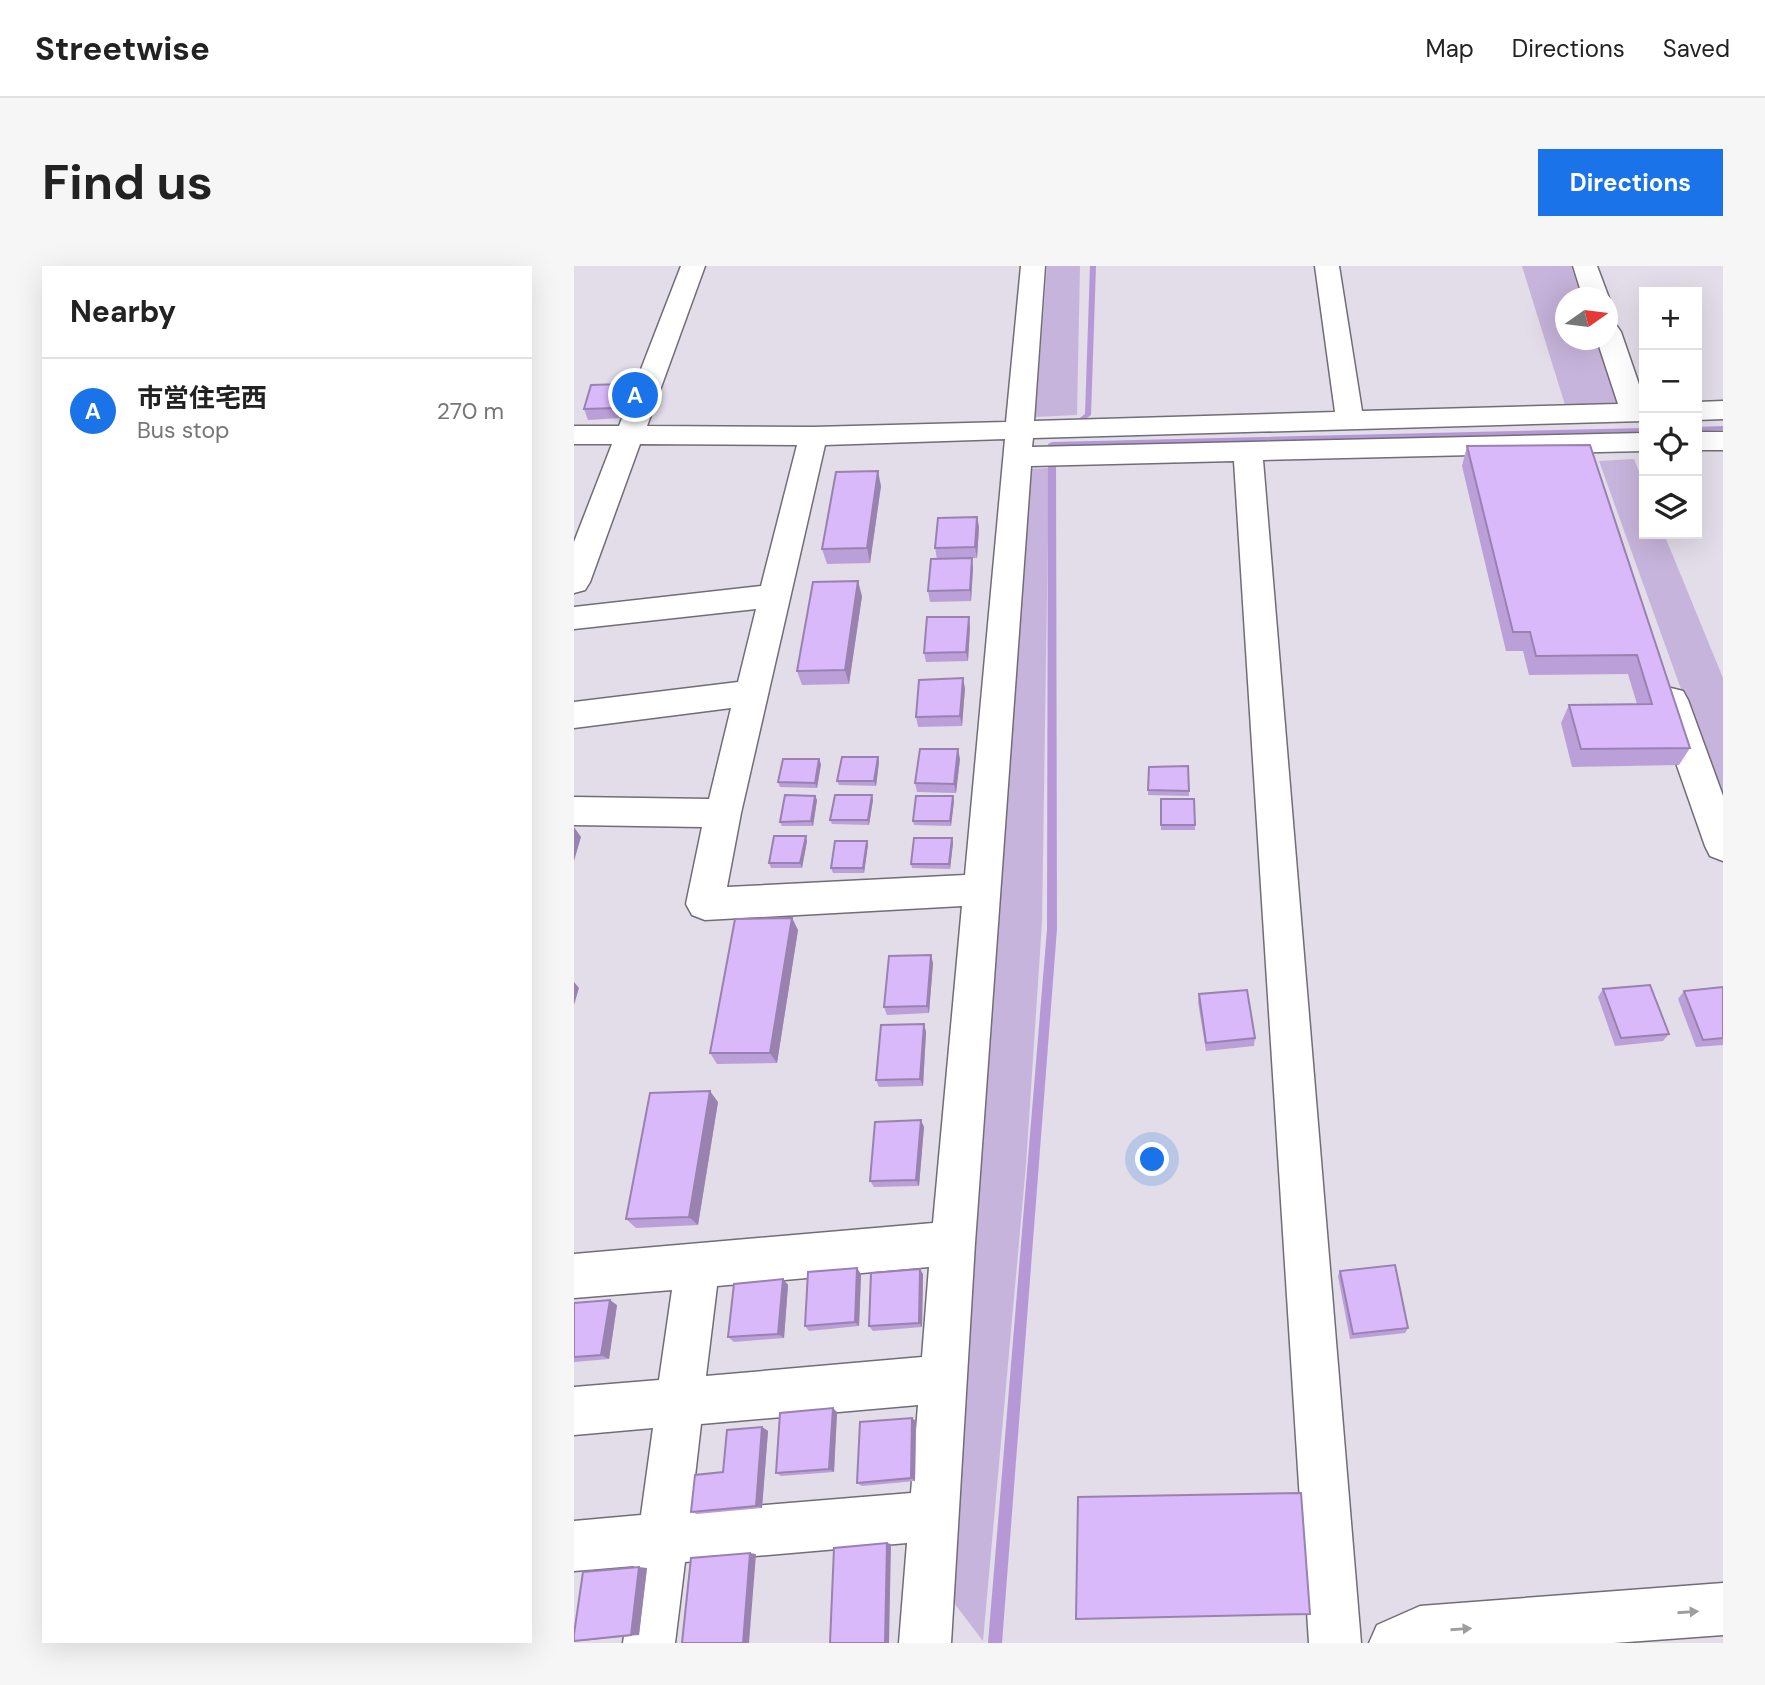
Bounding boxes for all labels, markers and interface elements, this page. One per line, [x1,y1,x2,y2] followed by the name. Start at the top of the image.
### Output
[35,27,210,70] text: Streetwise
[1426,33,1474,64] text: Map
[1512,33,1625,64] text: Directions
[1663,33,1730,64] text: Saved
[1538,149,1723,216] button: Directions
[42,150,213,214] text: Find us
[1555,287,1618,350] north arrow
[1639,287,1702,539] map controls
[1639,287,1702,350] button: +
[70,292,176,331] text: Nearby
[1639,350,1702,413] button: −
[612,369,658,421] pin: A
[137,381,267,415] text: 市営住宅西
[85,396,101,426] text: A
[437,396,504,426] text: 270 m
[1639,413,1702,476] button: locate
[137,415,229,445] text: Bus stop
[1639,476,1702,539] button: layers
[1135,1142,1169,1176] your location
[1677,1606,1699,1617] one-way arrow
[1450,1623,1472,1634] one-way arrow

